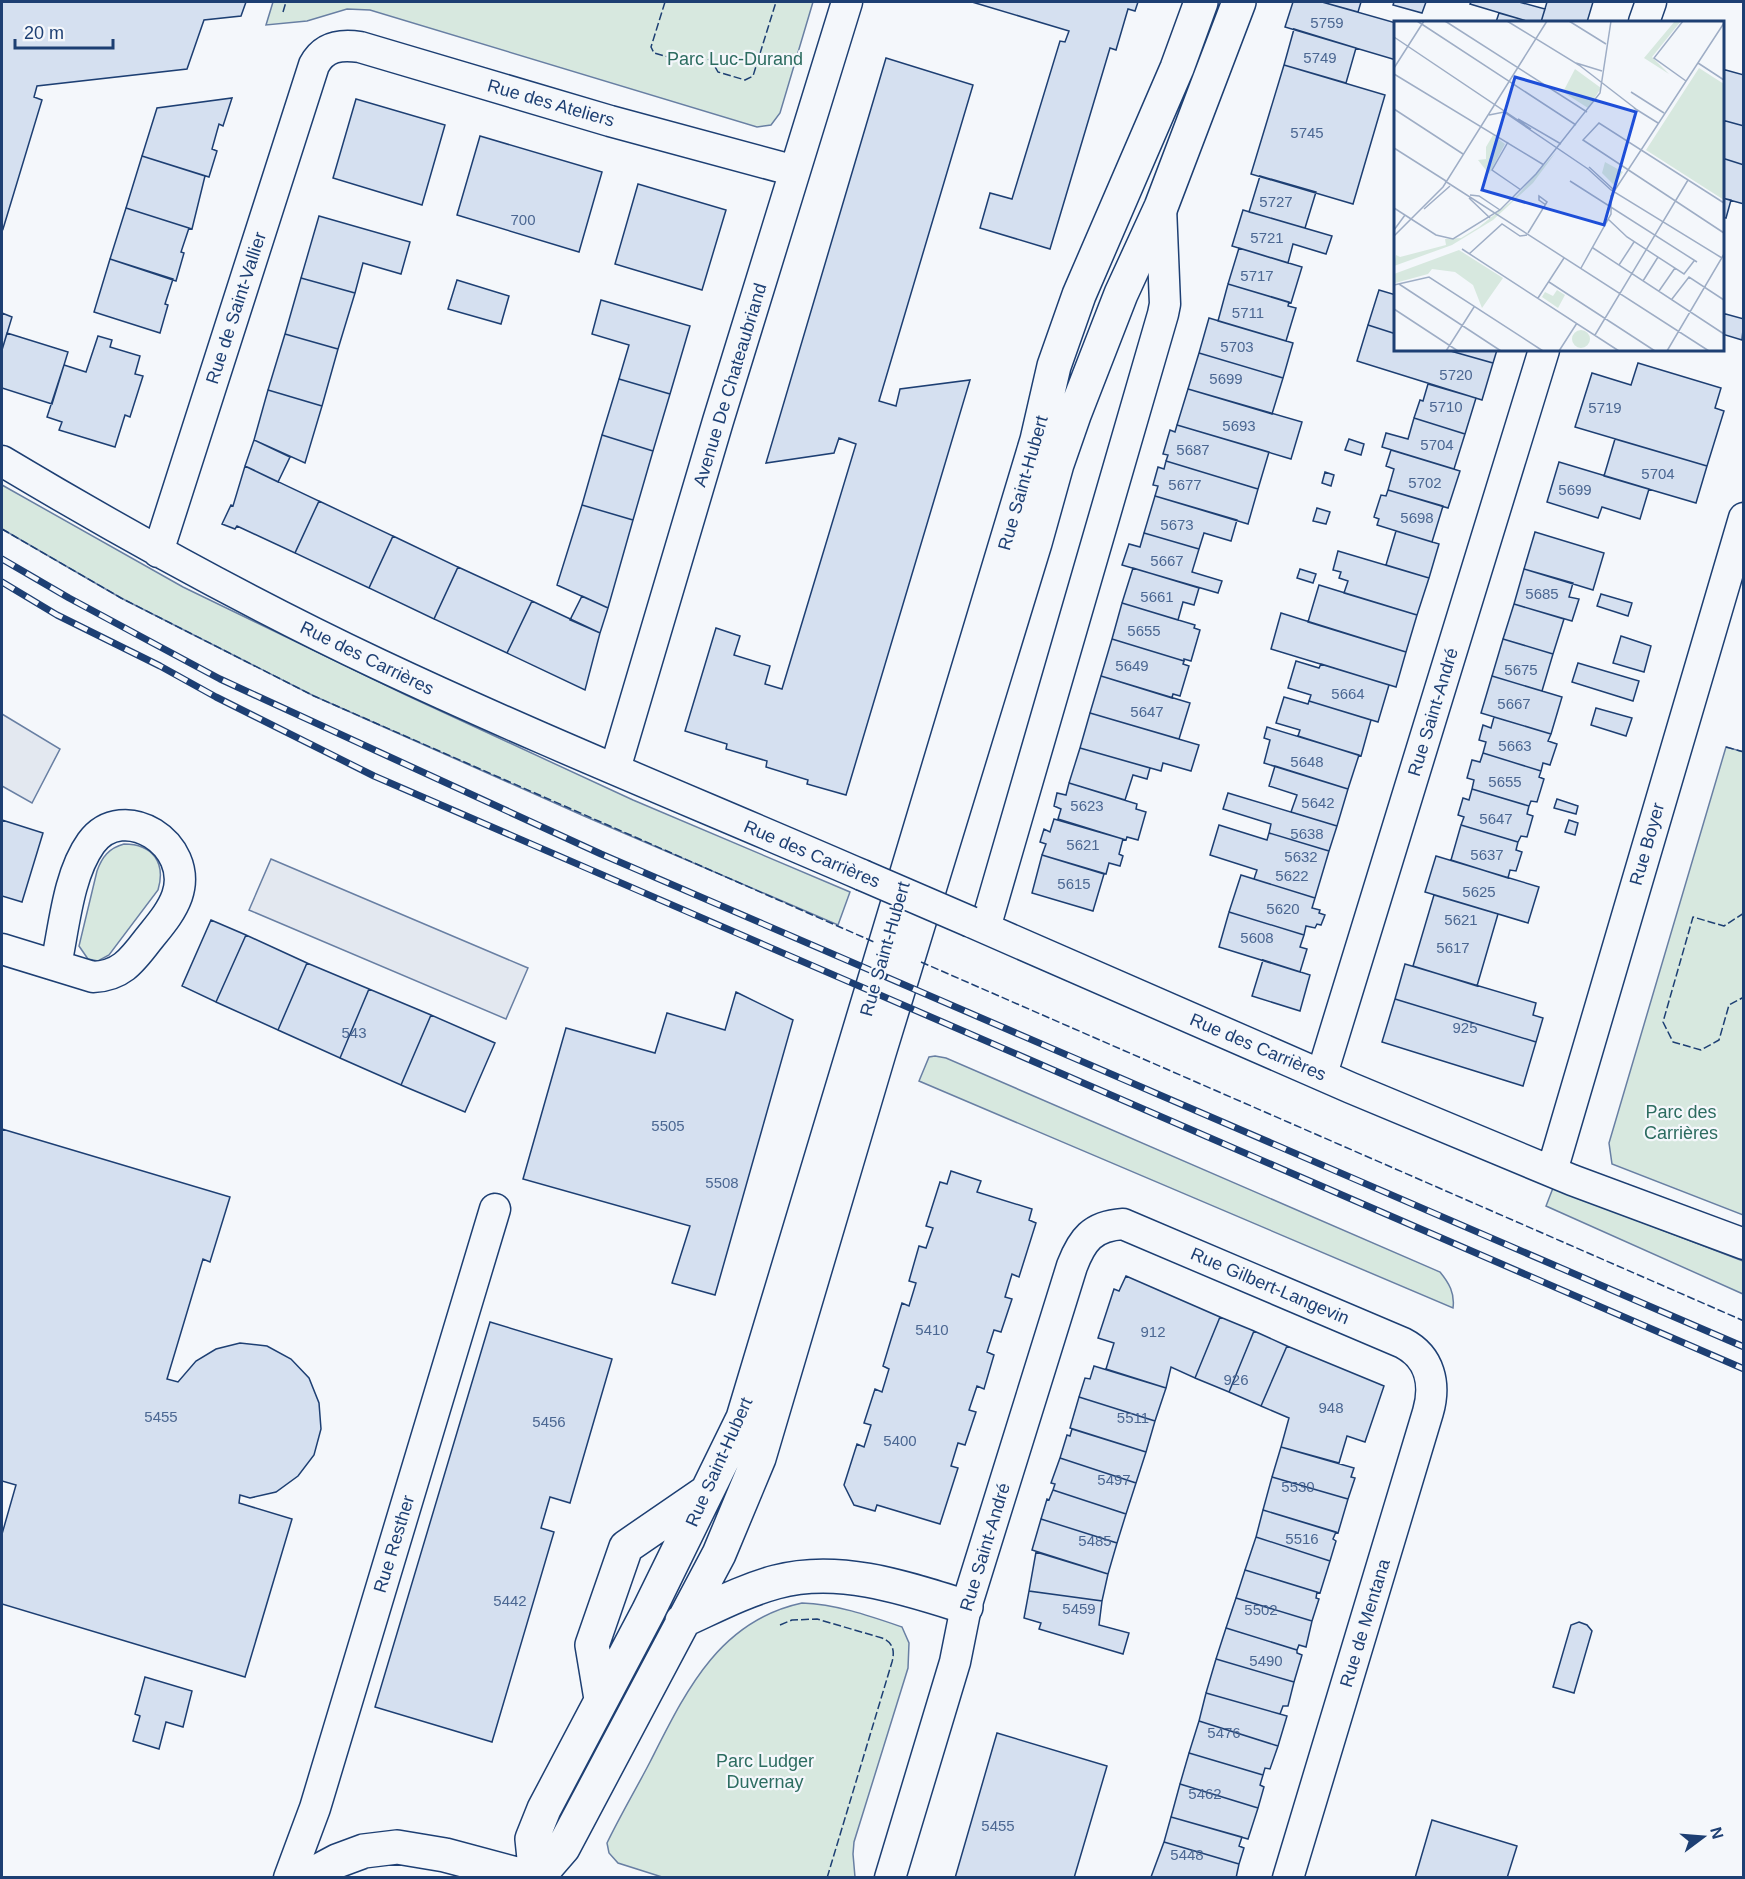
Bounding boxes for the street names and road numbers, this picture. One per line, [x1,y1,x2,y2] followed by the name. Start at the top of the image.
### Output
[485,75,617,131] street label: Rue des Ateliers
[202,229,270,387] street label: Rue de Saint-Vallier
[689,281,771,489] street label: Avenue De Chateaubriand
[994,413,1052,553] street label: Rue Saint-Hubert
[297,617,437,699] street label: Rue des Carrières
[1404,645,1462,779] street label: Rue Saint-André
[1626,800,1668,888] street label: Rue Boyer
[741,816,883,892] street label: Rue des Carrières
[856,879,914,1019] street label: Rue Saint-Hubert
[1187,1009,1329,1085] street label: Rue des Carrières
[1188,1244,1352,1328] street label: Rue Gilbert-Langevin
[682,1394,756,1530] street label: Rue Saint-Hubert
[956,1480,1014,1614] street label: Rue Saint-André
[370,1493,418,1595] street label: Rue Resther
[1336,1555,1394,1690] street label: Rue de Mentana

